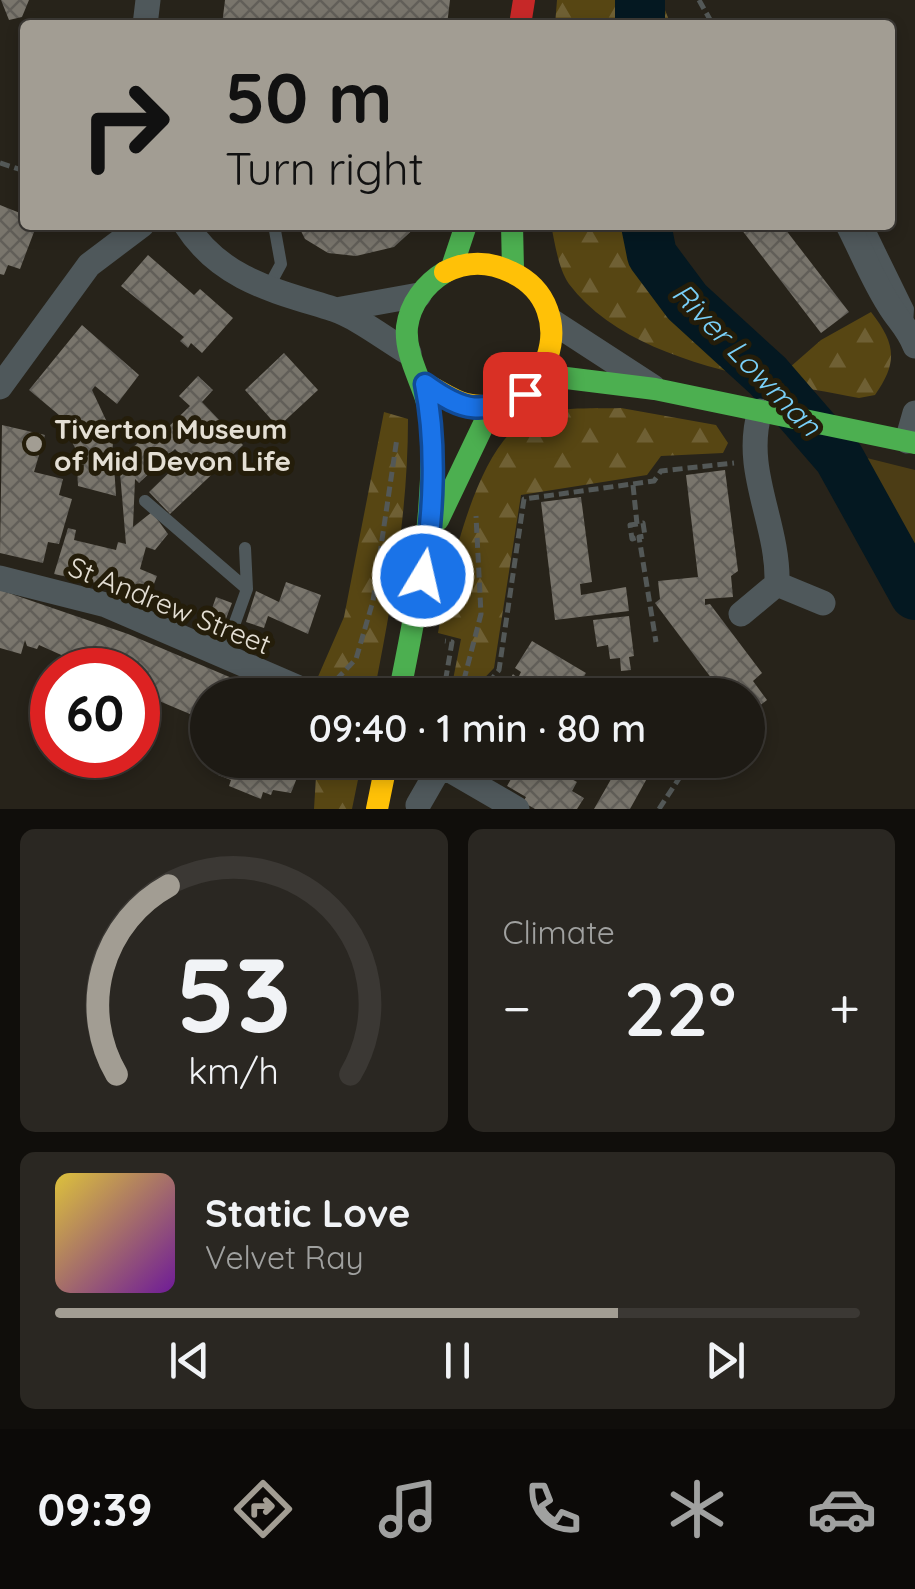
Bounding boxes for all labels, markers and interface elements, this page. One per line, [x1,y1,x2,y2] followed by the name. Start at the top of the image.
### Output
[225,53,392,141] text: 50 m
[60,60,190,190] icon: right
[225,140,424,196] text: Turn right
[664,274,830,444] water label: River Lowman
[483,352,568,437] pin
[498,367,553,422] icon: arrive
[54,411,291,478] place label: Tiverton Museum of Mid Devon Life
[23,433,45,455] marker: Tiverton Museum of Mid Devon Life
[371,524,475,628] position arrow
[64,548,276,662] street label: St Andrew Street
[30,648,160,778] speed limit sign: 60
[309,704,646,752] text: 09:40 · 1 min · 80 m
[503,912,615,952] text: Climate
[176,928,292,1058] text: 53
[624,961,736,1055] text: 22°
[503,973,531,1042] text: −
[829,973,860,1042] text: +
[188,1048,279,1093] text: km/h
[205,1189,410,1237] text: Static Love
[205,1237,364,1277] text: Velvet Ray
[162,1333,217,1388] icon: previous
[430,1333,485,1388] icon: pause
[698,1333,753,1388] icon: next
[228,1474,298,1544] icon: directions
[373,1474,443,1544] icon: music
[518,1474,588,1544] icon: phone
[662,1474,732,1544] icon: climate
[807,1474,877,1544] icon: car
[37,1481,153,1537] text: 09:39

